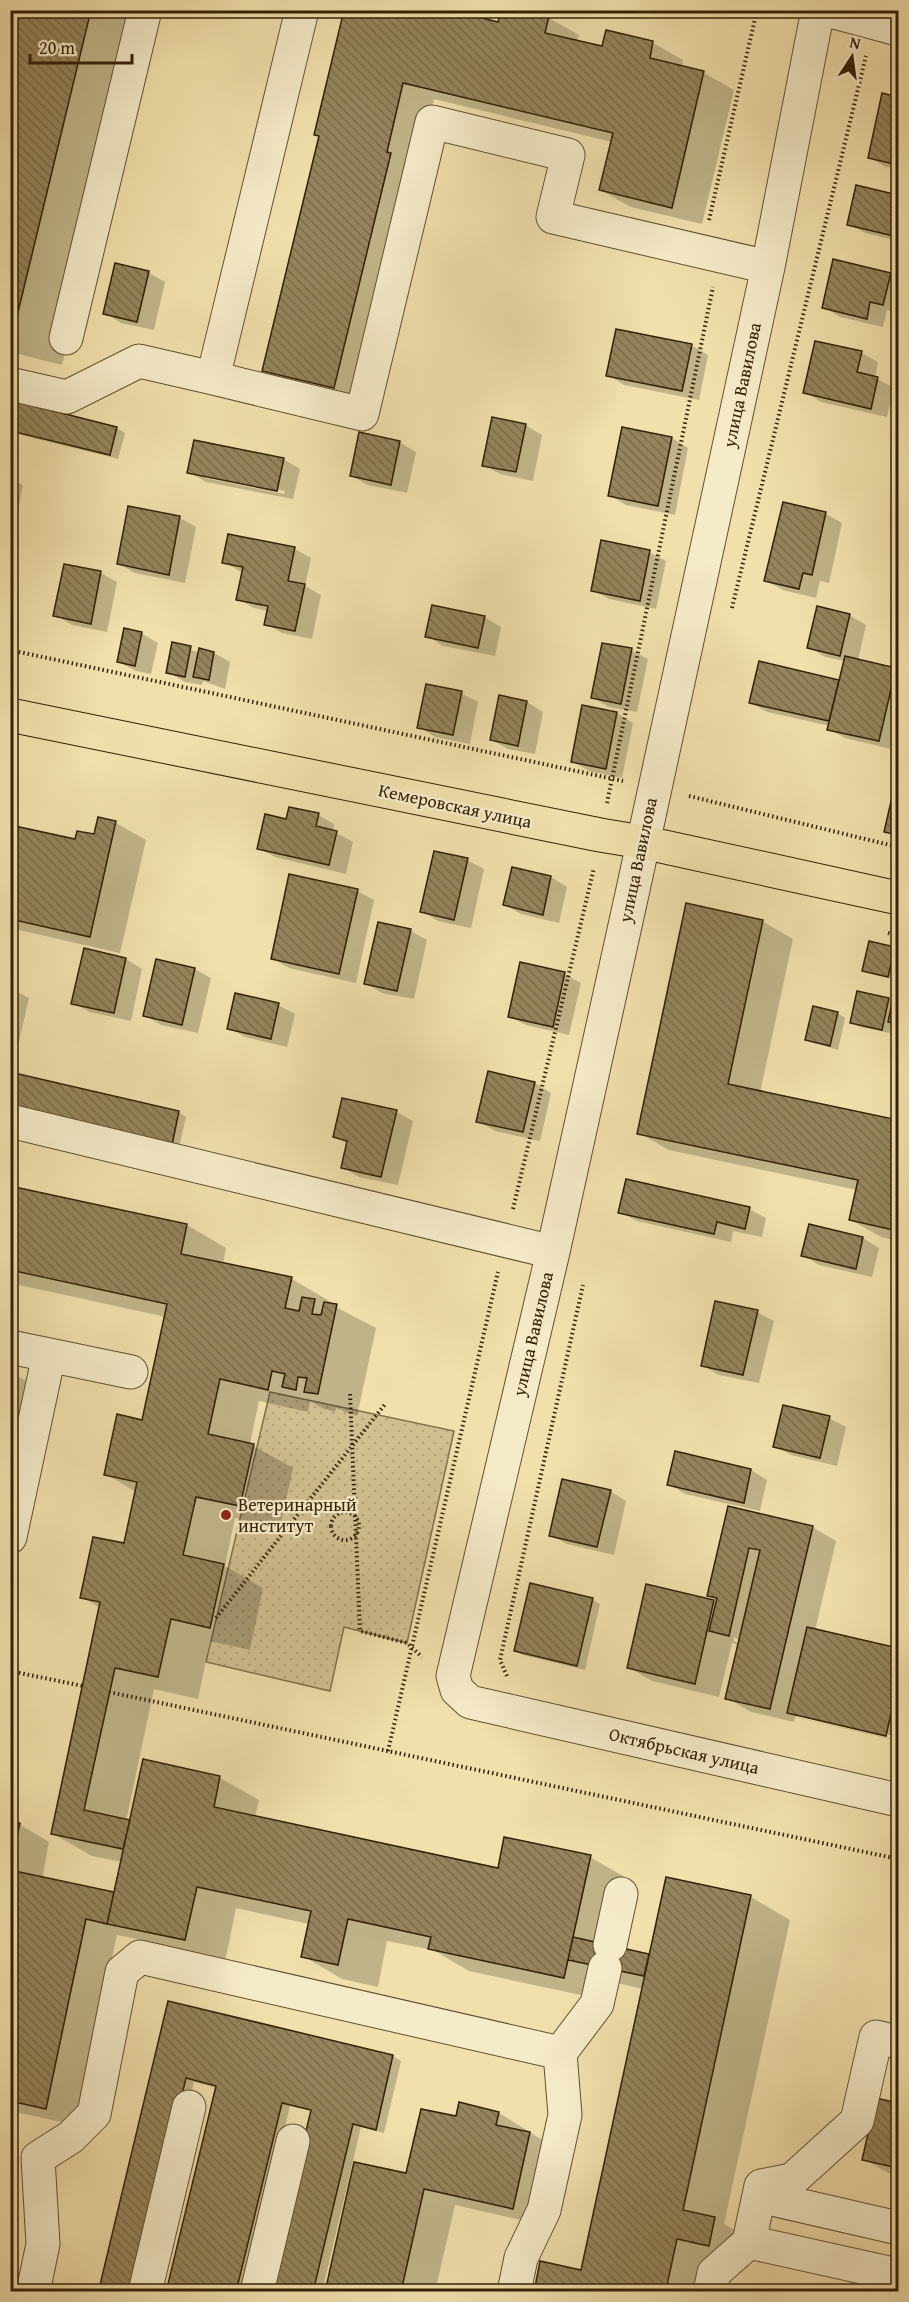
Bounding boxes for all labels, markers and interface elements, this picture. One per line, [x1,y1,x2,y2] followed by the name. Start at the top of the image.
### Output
[30,27,132,65] scale bar
[822,27,882,87] north arrow
[847,29,864,55] text: N
[39,34,75,61] text: 20 m
[715,319,768,451] street label: улица Вавилова
[376,776,535,835] street label: Кемеровская улица
[611,794,664,926] street label: улица Вавилова
[505,1268,560,1400] street label: улица Вавилова
[238,1491,357,1539] place label: Ветеринарный институт
[219,1508,233,1522] marker: Ветеринарный институт
[606,1720,762,1781] street label: Октябрьская улица

